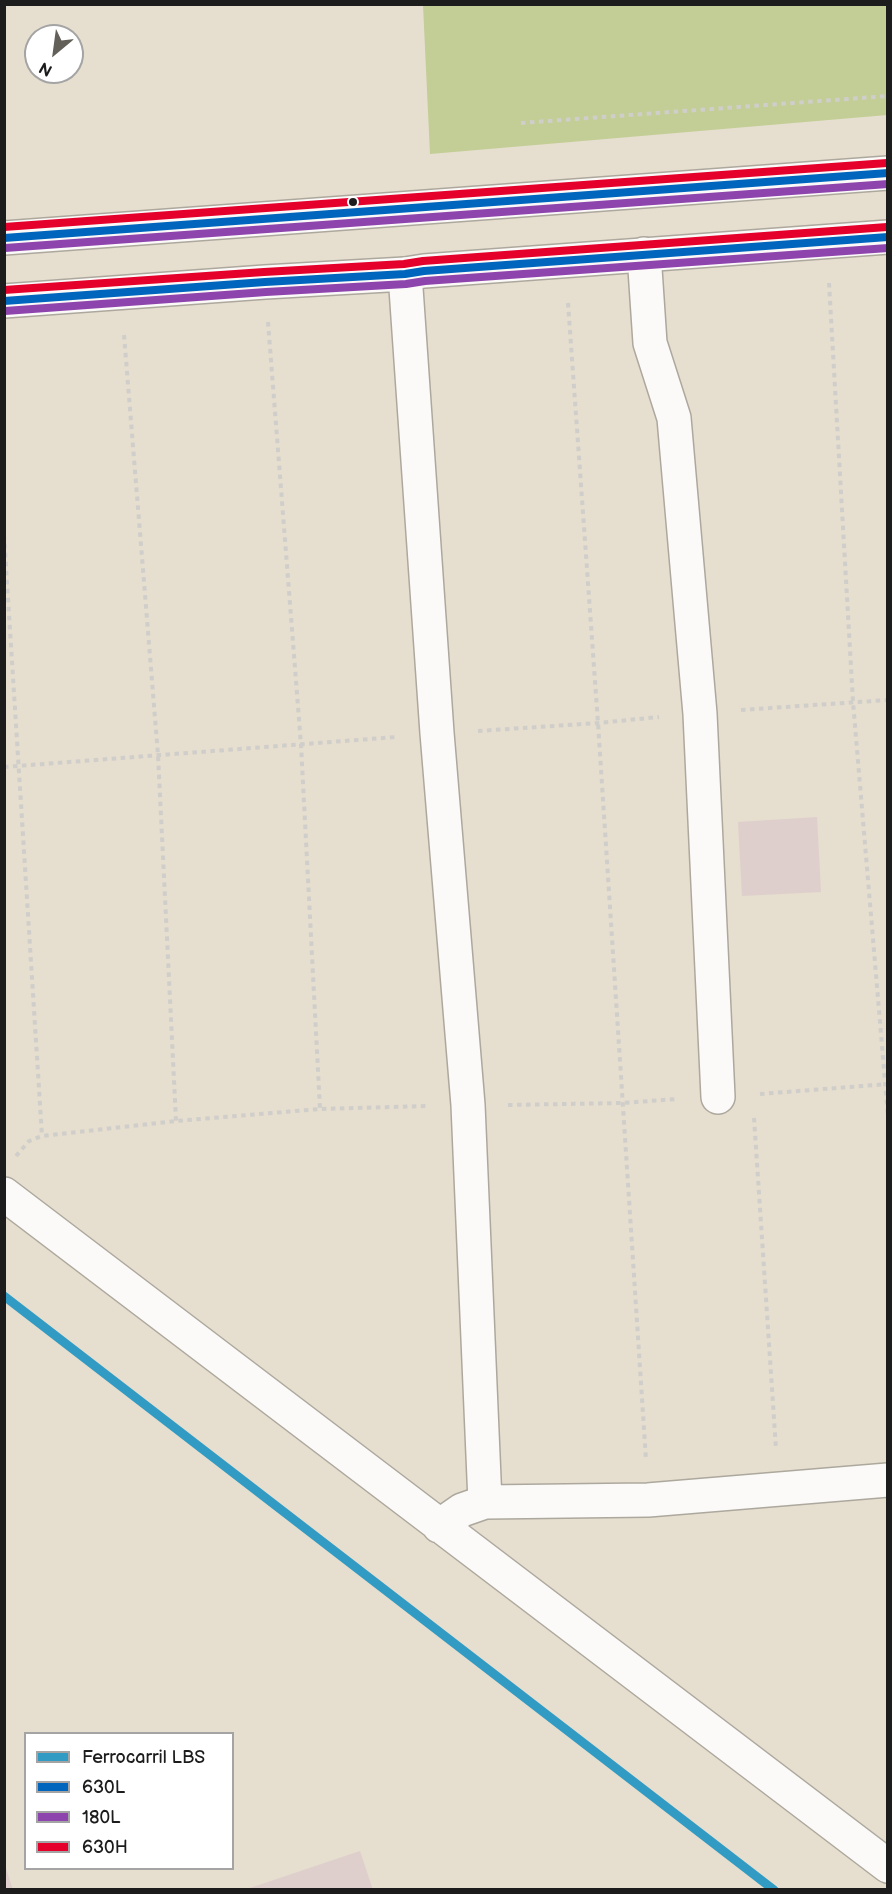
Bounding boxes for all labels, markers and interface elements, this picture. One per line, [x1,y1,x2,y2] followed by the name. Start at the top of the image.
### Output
[24,24,84,84] north arrow
[36,57,56,80] text: N
[347,196,359,208] unlabelled marker
[24,1732,234,1870] legend
[82,1747,205,1768] text: Ferrocarril LBS
[82,1777,125,1798] text: 630L
[82,1807,120,1828] text: 180L
[82,1837,128,1858] text: 630H

